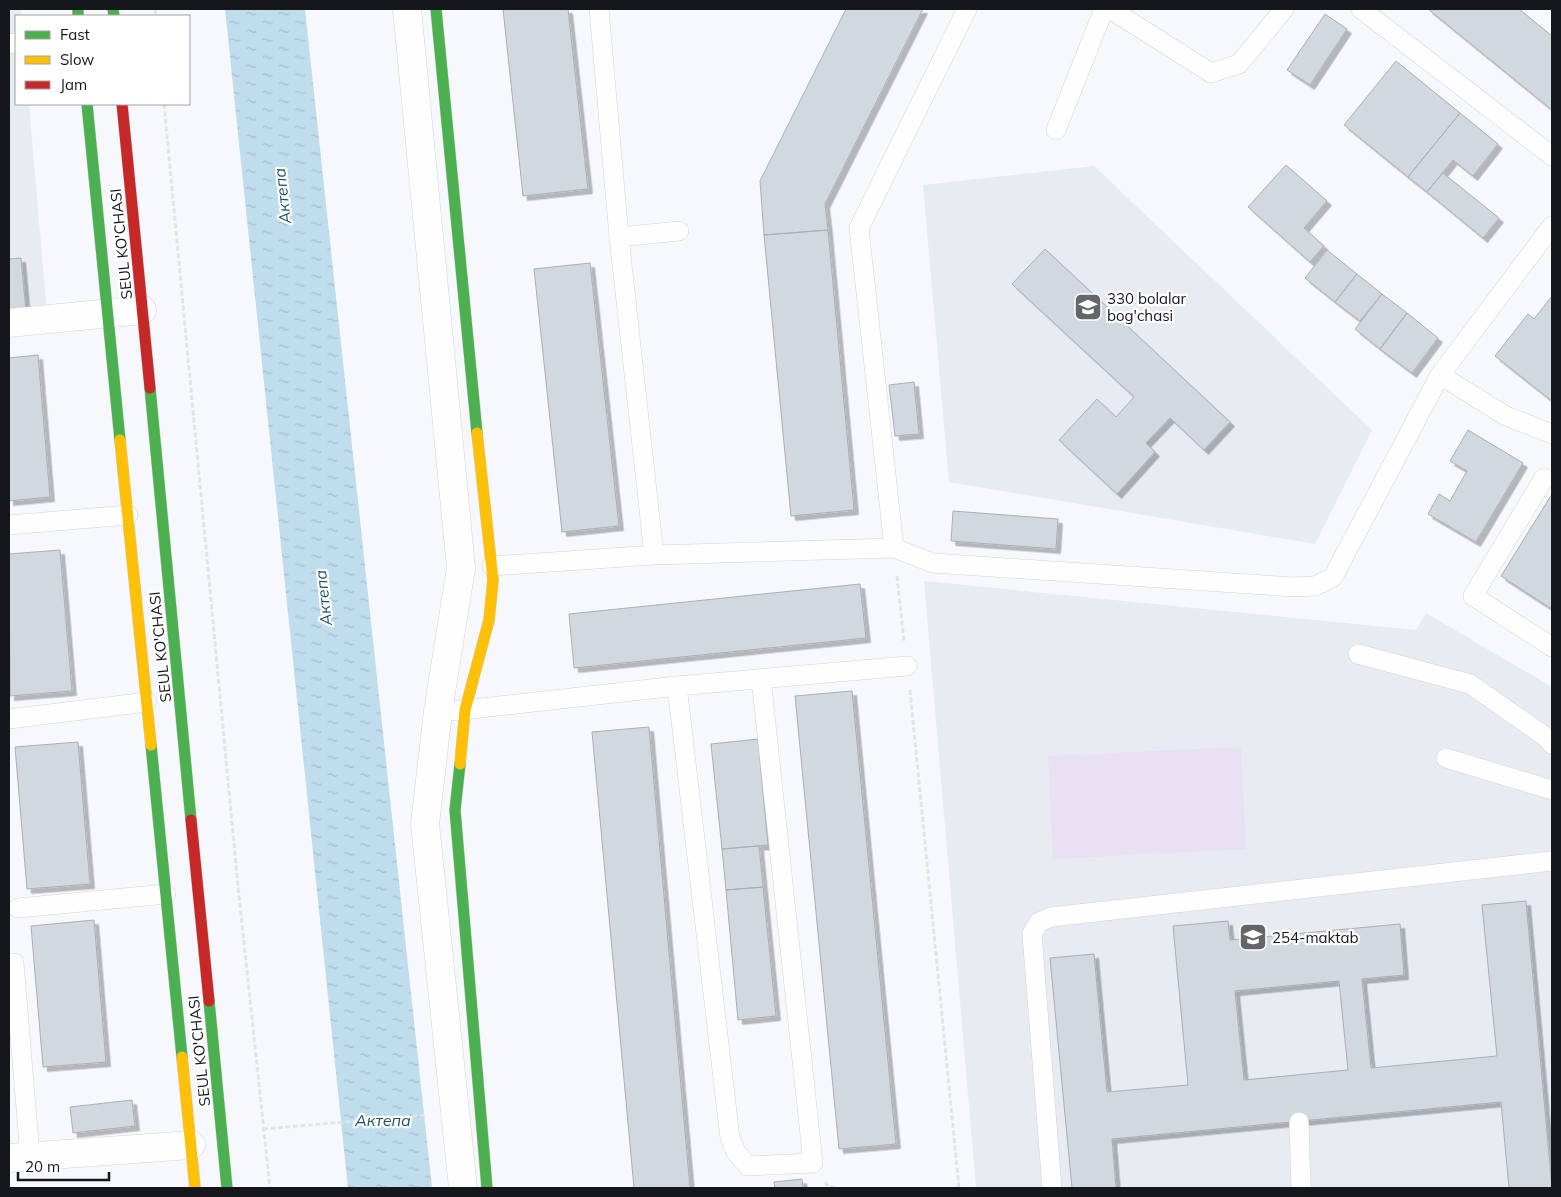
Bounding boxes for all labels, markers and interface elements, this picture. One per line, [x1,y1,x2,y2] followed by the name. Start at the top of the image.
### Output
[15,15,190,105] legend
[60,25,90,44] text: Fast
[60,50,94,69] text: Slow
[60,75,87,94] text: Jam
[269,167,295,226] water label: Актепа
[106,188,136,300] street label: SEUL KO'CHASI
[1107,289,1187,325] place label: 330 bolalar bog'chasi
[1073,292,1103,322] school or university icon: 330 bolalar bog'chasi
[310,569,336,628] water label: Актепа
[145,591,175,703] street label: SEUL KO'CHASI
[1238,922,1268,952] school or university icon: 254-maktab
[1272,928,1358,947] place label: 254-maktab
[184,995,214,1107] street label: SEUL KO'CHASI
[354,1110,411,1130] water label: Актепа
[18,1150,109,1182] scale bar
[25,1157,60,1176] text: 20 m

